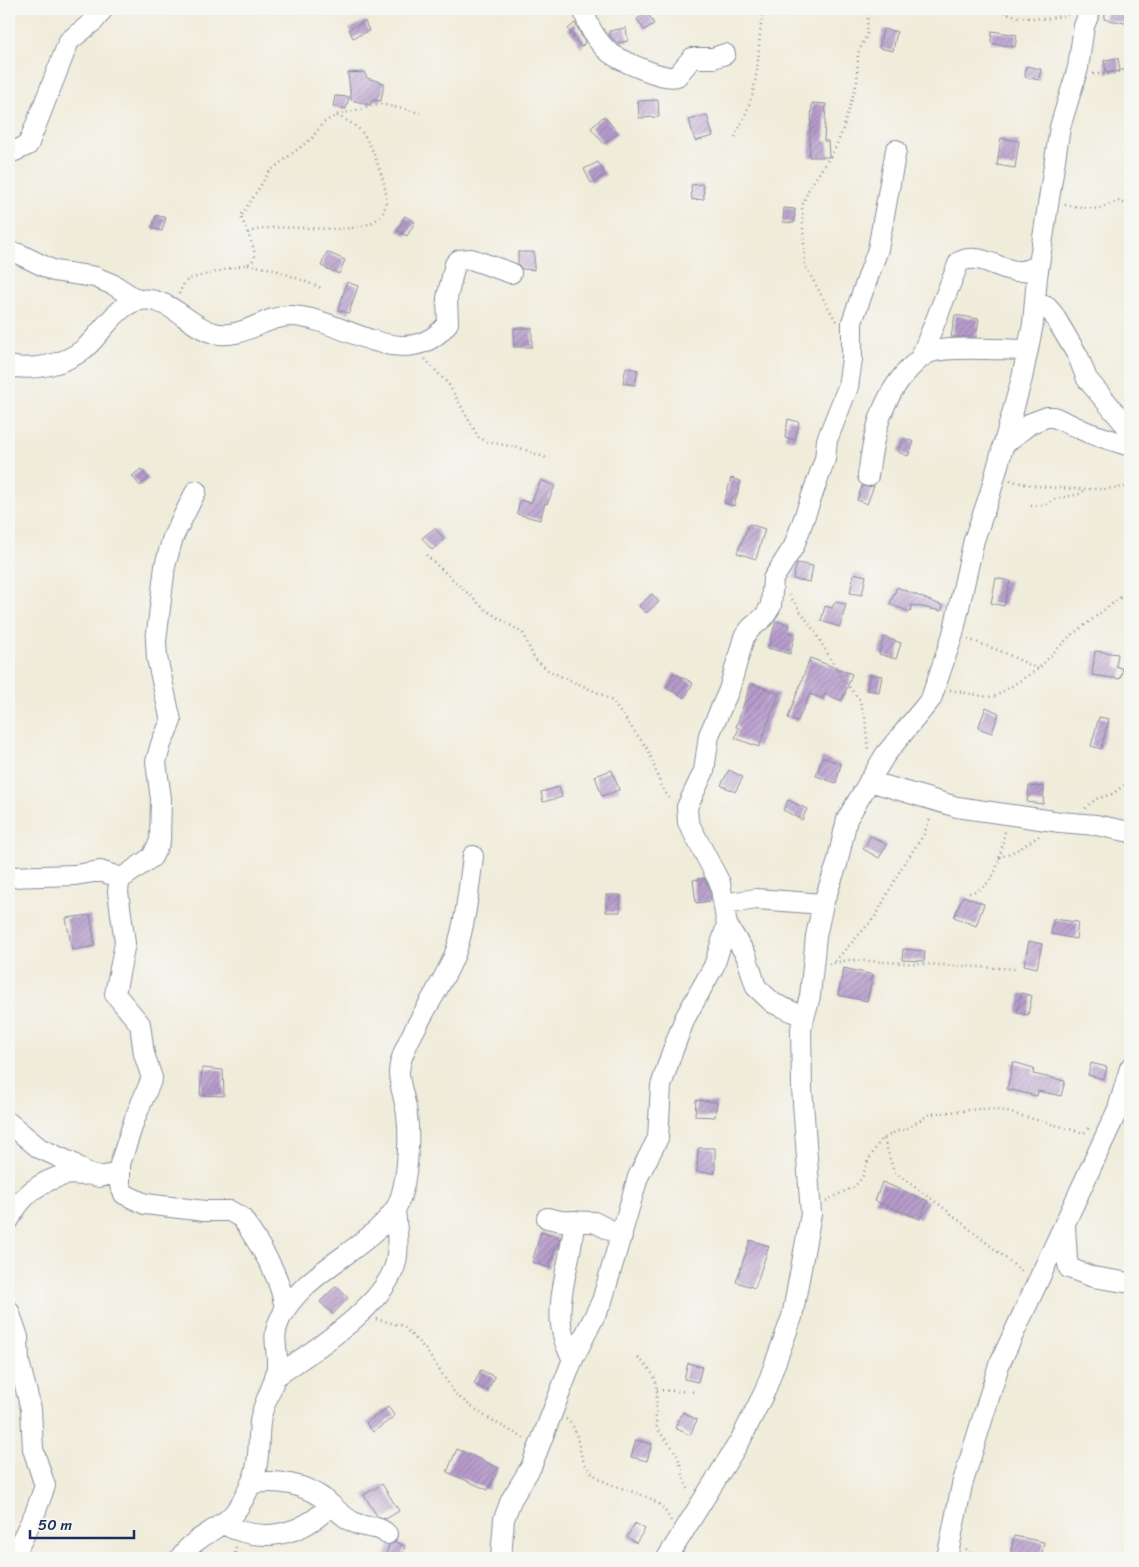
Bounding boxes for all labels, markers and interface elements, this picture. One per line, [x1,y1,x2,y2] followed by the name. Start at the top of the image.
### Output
[30,1507,134,1539] scale bar
[38,1512,73,1538] text: 50 m

